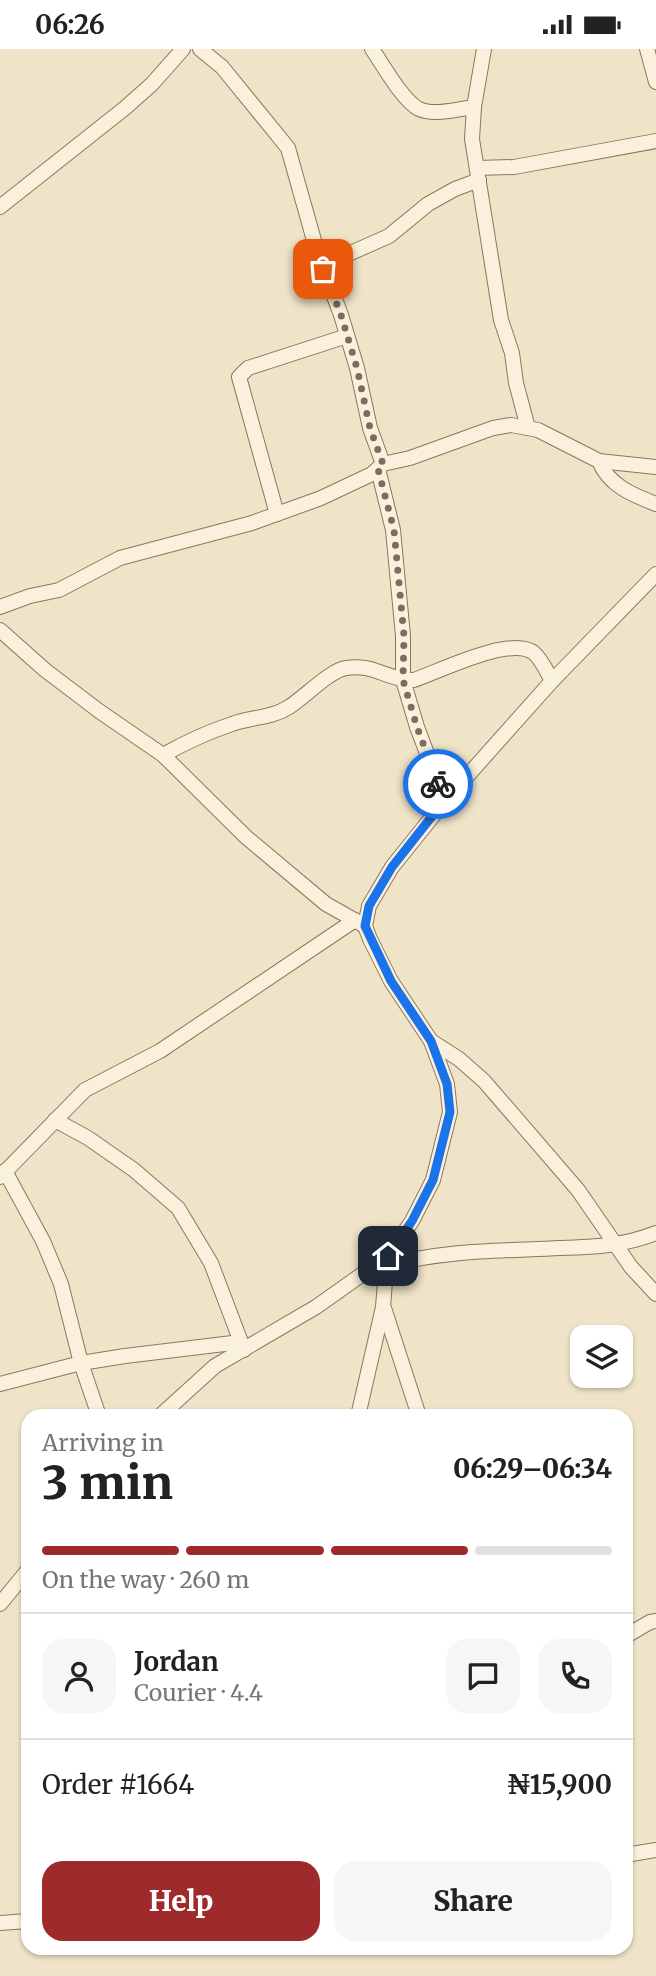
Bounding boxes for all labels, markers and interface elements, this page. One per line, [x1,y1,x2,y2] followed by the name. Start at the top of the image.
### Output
[35,8,105,41] text: 06:26
[293,239,353,299] pin
[304,250,342,288] icon: bag
[403,749,473,819] courier
[419,765,457,803] icon: bike
[358,1226,418,1286] pin
[369,1237,407,1275] icon: home
[570,1325,633,1388] map controls
[570,1325,633,1388] button: layers
[42,1428,164,1457] text: Arriving in
[453,1452,612,1485] text: 06:29–06:34
[42,1454,173,1512] text: 3 min
[42,1565,249,1594] text: On the way · 260 m
[42,1639,116,1713] button: person
[446,1639,520,1713] button: chat
[538,1639,612,1713] button: phone
[134,1645,219,1678] text: Jordan
[134,1678,263,1707] text: Courier · 4.4
[42,1768,194,1801] text: Order #1664
[506,1768,612,1801] text: ₦15,900
[42,1861,320,1941] button: Help
[334,1861,612,1941] button: Share

